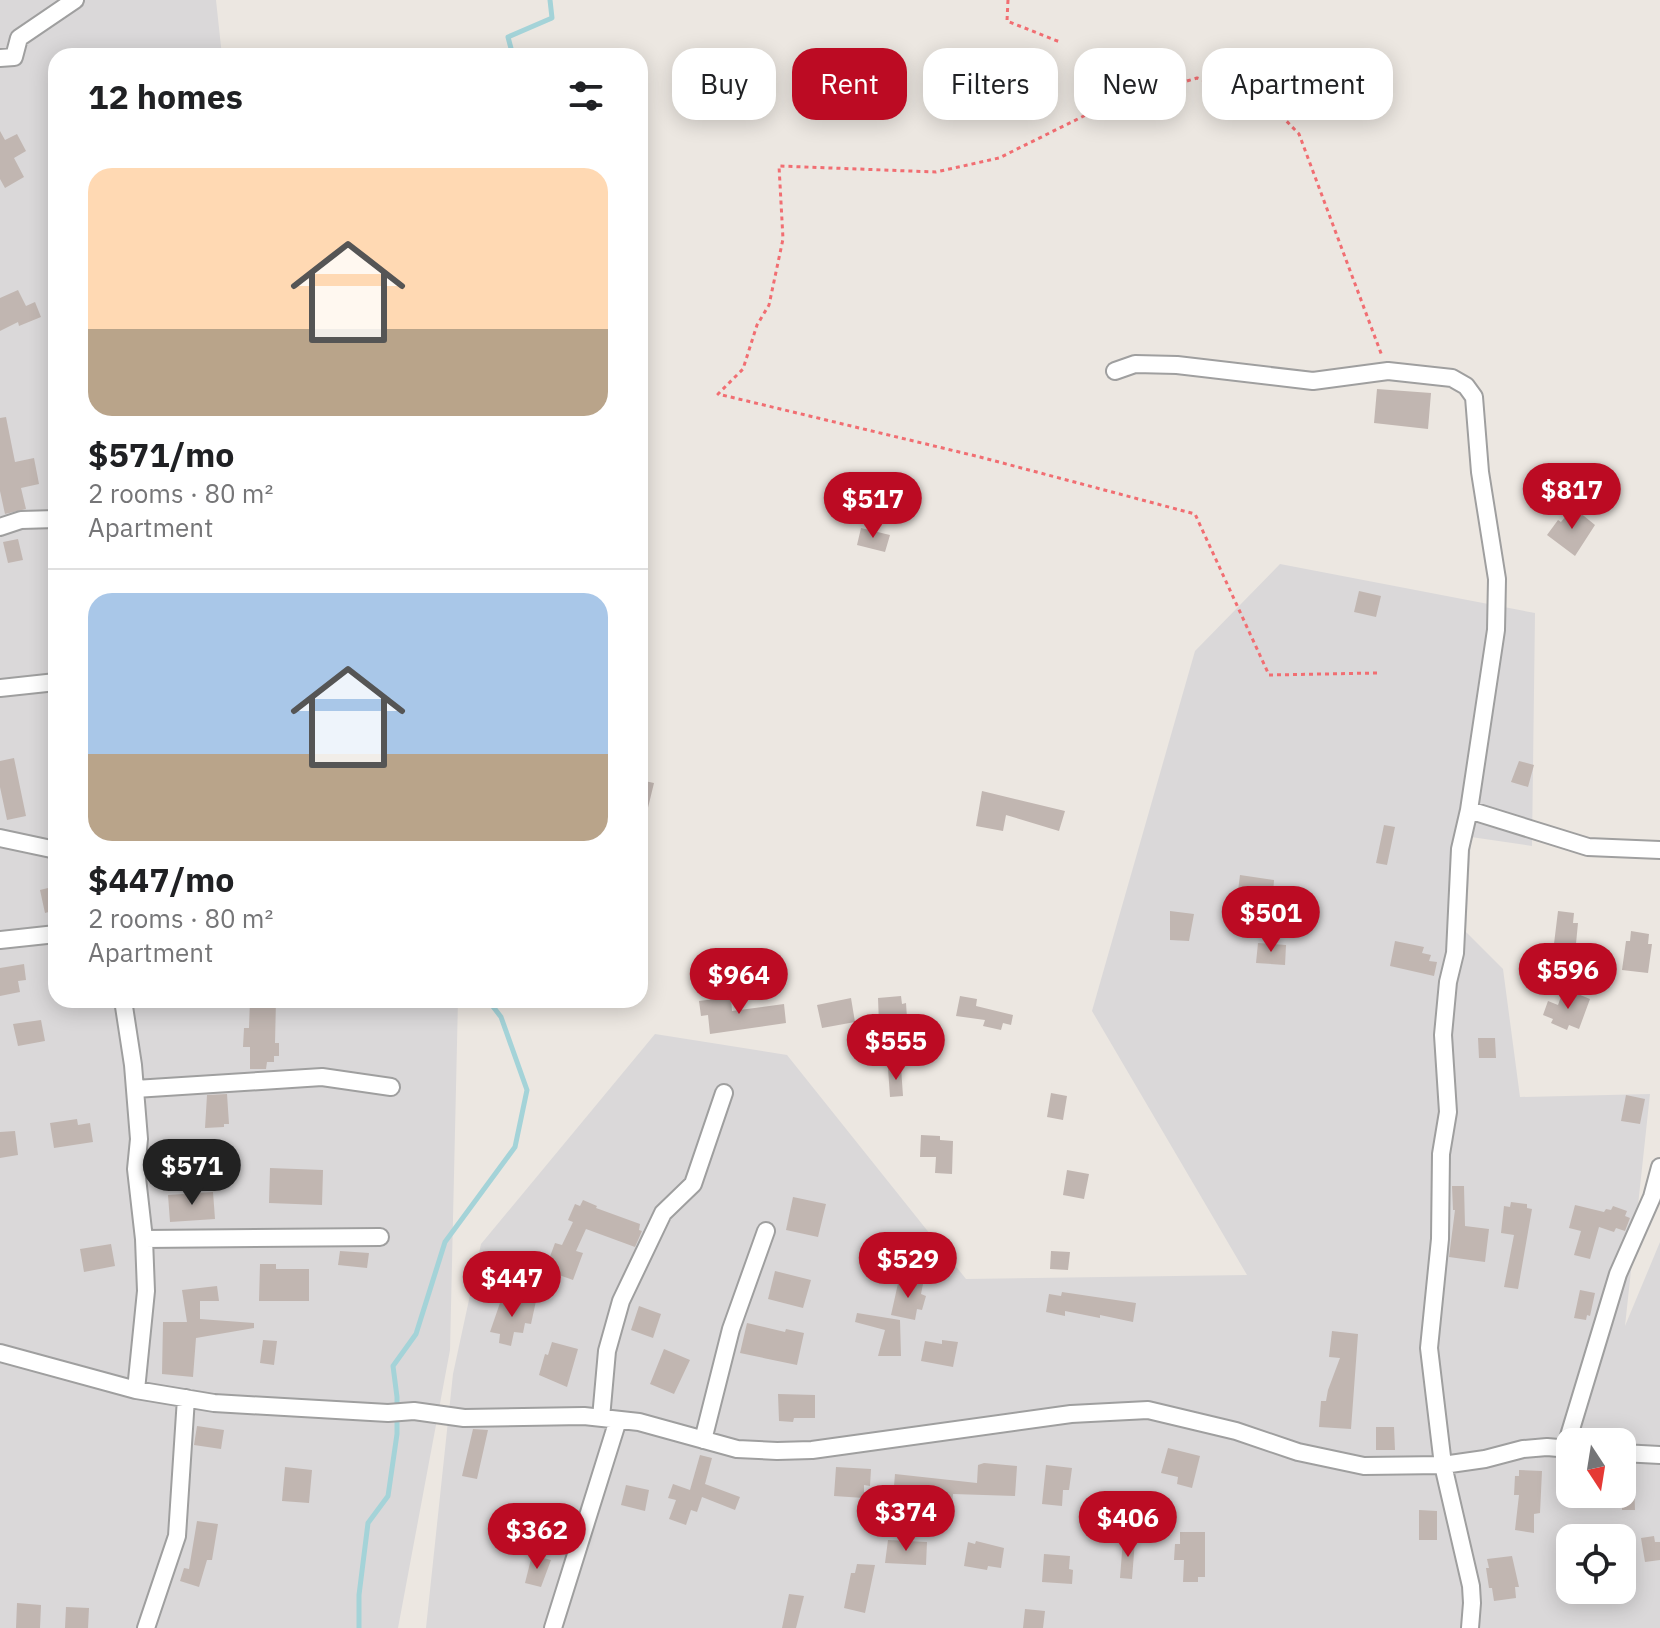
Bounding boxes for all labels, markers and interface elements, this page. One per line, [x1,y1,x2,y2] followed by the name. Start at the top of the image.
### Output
[672,48,776,120] chip: Buy
[792,48,907,120] chip: Rent
[923,48,1058,120] chip: Filters
[1074,48,1186,120] chip: New
[1202,48,1393,120] chip: Apartment
[88,74,243,118] text: 12 homes
[564,74,608,118] icon: filters
[276,220,420,364] icon: home
[88,432,235,476] text: $571/mo
[1525,463,1619,531] pin: $817
[826,472,920,540] pin: $517
[1541,472,1603,506] text: $817
[88,476,273,510] text: 2 rooms · 80 m²
[842,481,904,515] text: $517
[88,510,213,544] text: Apartment
[276,645,420,789] icon: home
[88,857,235,901] text: $447/mo
[1224,886,1318,954] pin: $501
[1240,895,1302,929] text: $501
[88,901,273,935] text: 2 rooms · 80 m²
[88,935,213,969] text: Apartment
[1521,943,1615,1011] pin: $596
[692,948,786,1016] pin: $964
[1537,952,1599,986] text: $596
[708,957,770,991] text: $964
[849,1014,943,1082] pin: $555
[865,1023,927,1057] text: $555
[145,1139,239,1207] pin: $571
[161,1148,223,1182] text: $571
[861,1232,955,1300] pin: $529
[877,1241,939,1275] text: $529
[465,1251,559,1319] pin: $447
[481,1260,543,1294] text: $447
[1556,1428,1636,1508] north arrow
[1556,1428,1636,1604] map controls
[859,1485,953,1553] pin: $374
[1081,1491,1175,1559] pin: $406
[875,1494,937,1528] text: $374
[1097,1500,1159,1534] text: $406
[490,1503,584,1571] pin: $362
[506,1512,568,1546] text: $362
[1556,1524,1636,1604] button: locate

